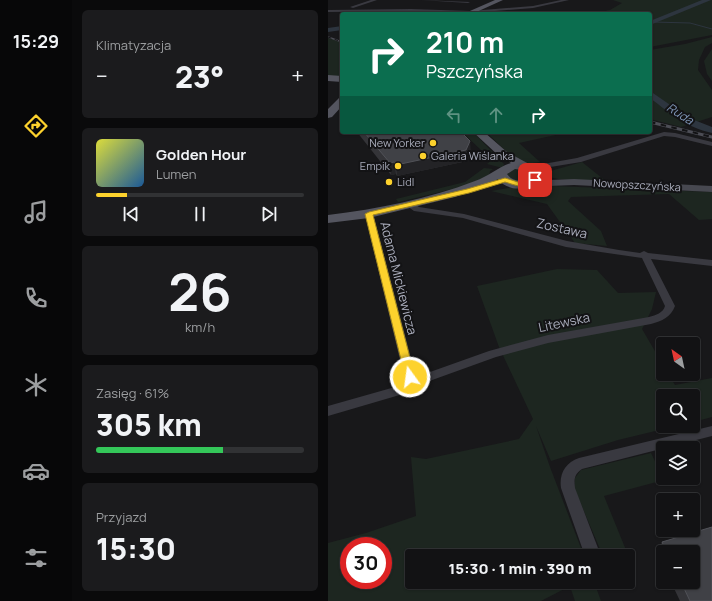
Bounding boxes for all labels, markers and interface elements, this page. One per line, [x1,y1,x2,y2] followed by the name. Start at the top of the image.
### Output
[426,23,504,61] text: 210 m
[360,28,412,80] icon: right
[13,29,59,53] text: 15:29
[96,36,171,54] text: Klimatyzacja
[175,56,224,97] text: 23°
[426,59,523,83] text: Pszczyńska
[96,61,108,91] text: −
[291,61,304,91] text: +
[664,99,698,129] water label: Ruda
[443,104,465,126] icon: left
[485,104,507,126] icon: ahead
[527,104,549,126] icon: right
[22,112,50,140] icon: directions
[369,135,425,150] place label: New Yorker
[428,138,438,148] marker: New Yorker
[156,144,246,165] text: Golden Hour
[431,148,514,163] place label: Galeria Wiślanka
[418,151,428,161] marker: Galeria Wiślanka
[360,158,391,173] place label: Empik
[393,161,403,171] marker: Empik
[518,163,552,197] pin
[156,165,196,183] text: Lumen
[524,169,546,191] icon: arrive
[397,174,414,189] place label: Lidl
[593,175,681,194] street label: Nowopszczyńska
[384,177,394,187] marker: Lidl
[22,198,50,226] icon: music
[120,203,142,225] icon: previous
[189,203,211,225] icon: pause
[258,203,280,225] icon: next
[535,213,589,243] street label: Zostawa
[376,220,422,336] street label: Adama Mickiewicza
[168,256,232,327] text: 26
[22,284,50,312] icon: phone
[537,308,591,336] street label: Litewska
[185,318,215,336] text: km/h
[656,337,700,381] north arrow
[656,337,700,589] map controls
[389,356,431,398] position arrow
[22,371,50,399] icon: climate
[96,384,169,402] text: Zasięg · 61%
[656,389,700,433] button: search
[96,404,202,445] text: 305 km
[656,441,700,485] button: layers
[22,457,50,485] icon: car
[656,493,700,537] button: +
[96,508,147,526] text: Przyjazd
[96,528,176,569] text: 15:30
[340,537,392,589] speed limit sign: 30
[22,544,50,572] icon: filters
[656,545,700,589] button: −
[449,558,591,579] text: 15:30 · 1 min · 390 m

